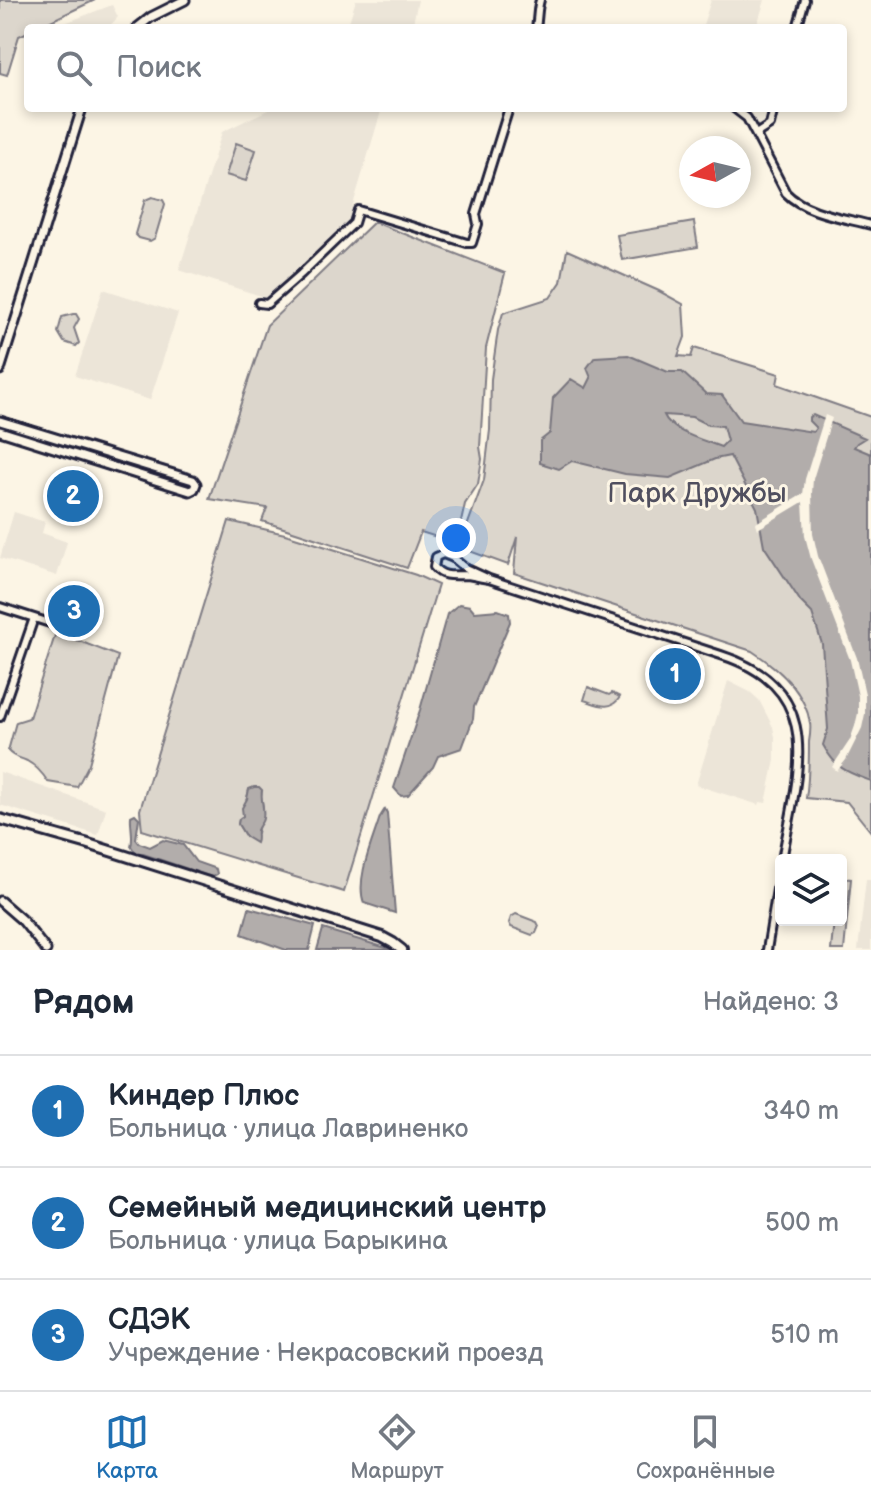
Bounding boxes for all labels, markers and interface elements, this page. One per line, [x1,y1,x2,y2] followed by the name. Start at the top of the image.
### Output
[24,24,847,112] search box
[52,46,96,90] icon: search
[116,50,202,86] text: Поиск
[679,136,751,208] north arrow
[47,466,99,526] pin: 2
[607,477,787,510] park label: Парк Дружбы
[436,518,476,558] your location
[48,581,100,641] pin: 3
[649,644,701,704] pin: 1
[775,854,847,926] map controls
[775,854,847,926] button: layers
[32,982,134,1023] text: Рядом
[703,987,839,1018] text: Найдено: 3
[108,1078,299,1114] text: Киндер Плюс
[53,1096,63,1127] text: 1
[763,1096,839,1127] text: 340 m
[108,1114,468,1145] text: Больница · улица Лавриненко
[108,1190,546,1226] text: Семейный медицинский центр
[50,1208,66,1239] text: 2
[765,1208,839,1239] text: 500 m
[108,1226,448,1257] text: Больница · улица Барыкина
[108,1302,190,1338] text: СДЭК
[50,1320,66,1351] text: 3
[770,1320,839,1351] text: 510 m
[108,1338,543,1369] text: Учреждение · Некрасовский проезд
[96,1410,158,1485] tab: Карта
[350,1410,444,1485] tab: Маршрут
[636,1410,775,1485] tab: Сохранённые

